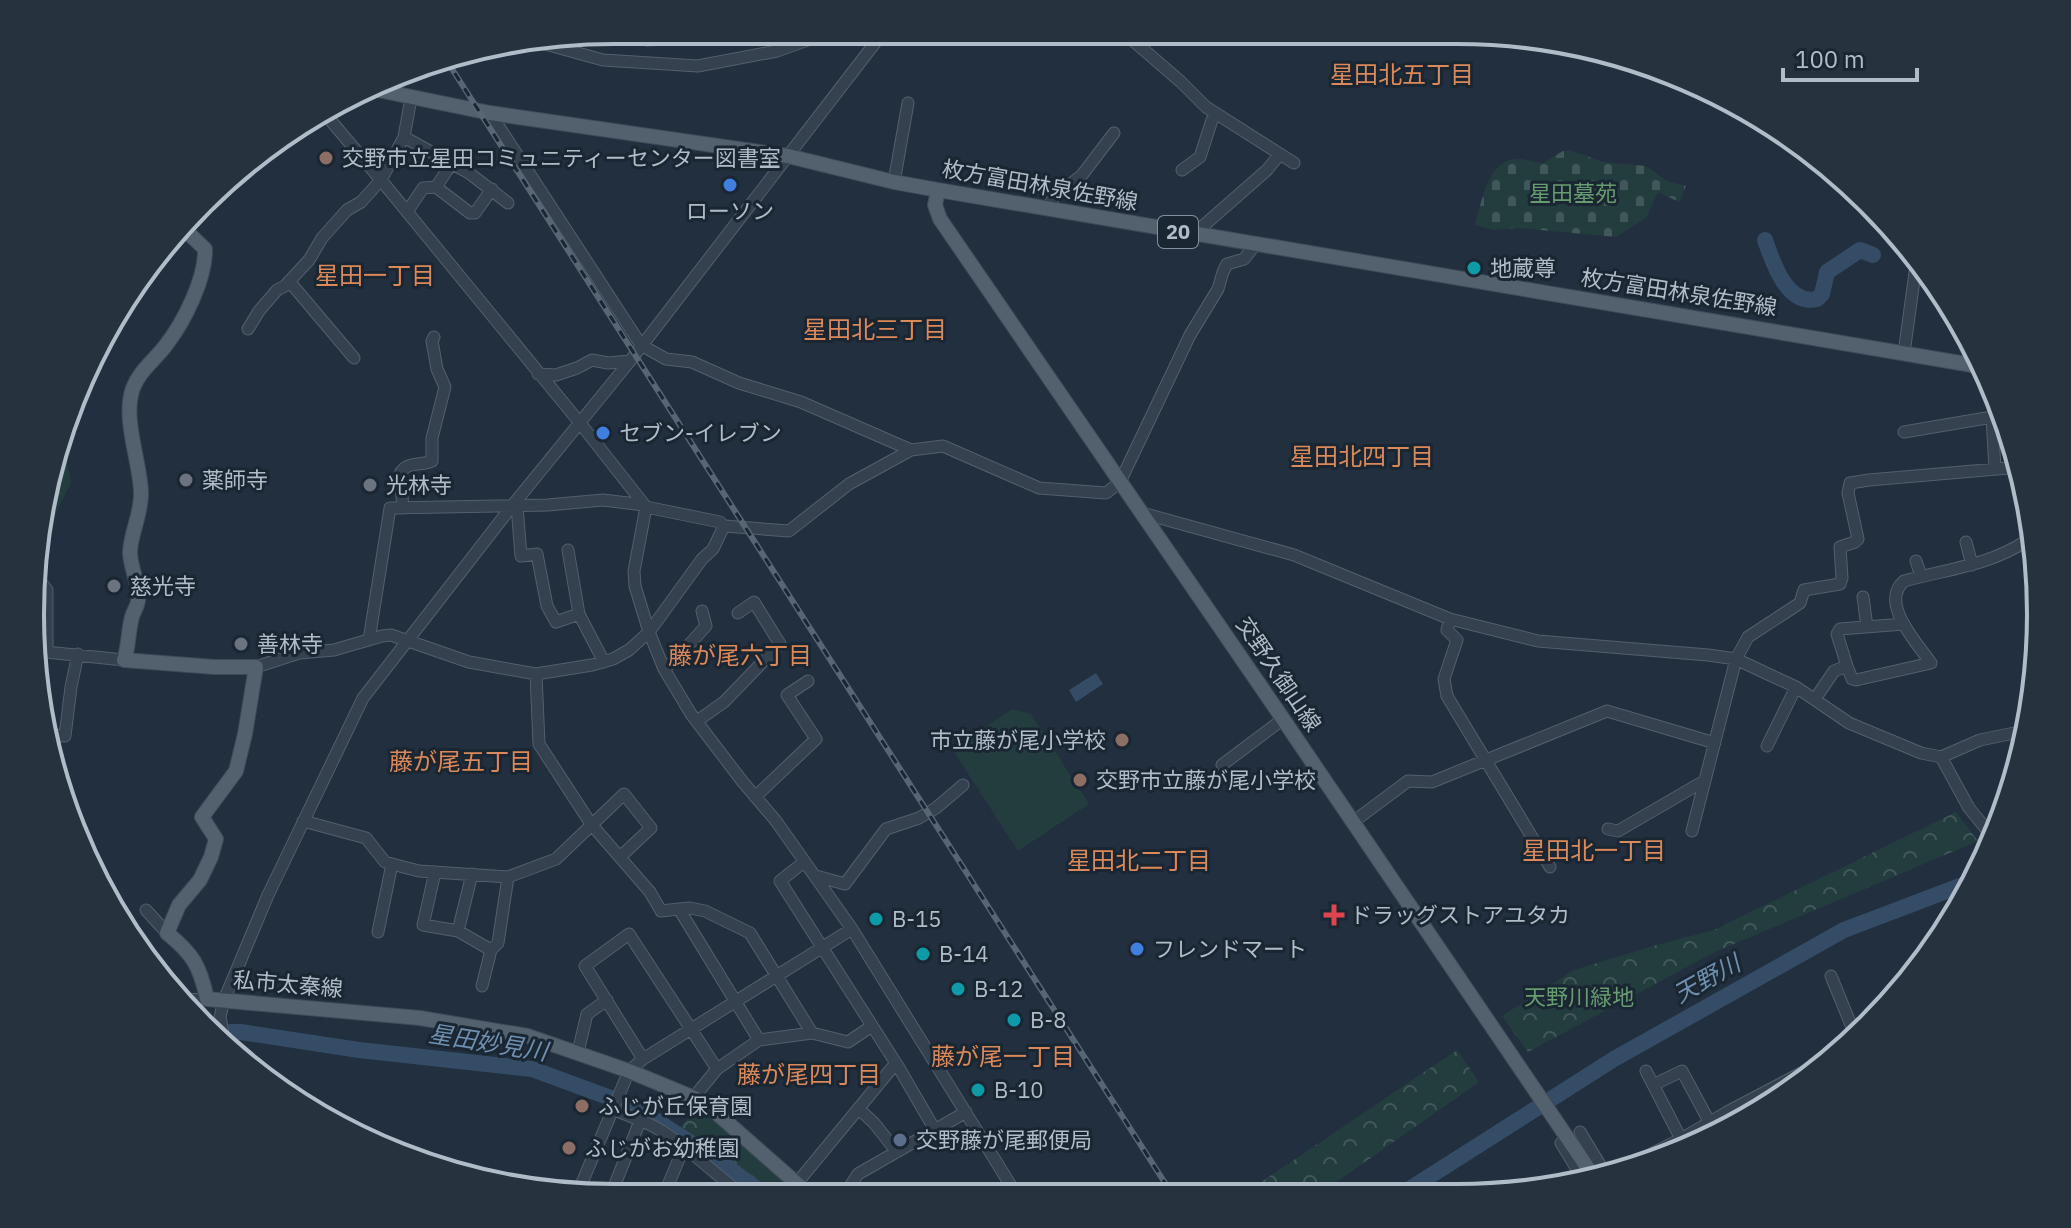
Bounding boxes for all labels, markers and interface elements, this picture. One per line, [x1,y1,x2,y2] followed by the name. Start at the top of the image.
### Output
[1783,32,1917,82] scale bar
[1795,43,1865,75] text: 100 m
[1330,58,1474,90] district label: 星田北五丁目
[342,143,781,172] place label: 交野市立星田コミュニティーセンター図書室
[317,149,335,167] marker: 交野市立星田コミュニティーセンター図書室
[940,153,1140,216] street label: 枚方富田林泉佐野線
[721,176,739,194] marker: ローソン
[1529,178,1617,207] park label: 星田墓苑
[686,196,774,225] place label: ローソン
[1158,216,1198,248] road number: 20
[1490,253,1556,282] place label: 地蔵尊
[315,259,435,291] district label: 星田一丁目
[1465,259,1483,277] marker: 地蔵尊
[1579,262,1779,321] street label: 枚方富田林泉佐野線
[803,313,947,345] district label: 星田北三丁目
[619,418,782,447] place label: セブン-イレブン
[594,424,612,442] marker: セブン-イレブン
[1290,440,1434,472] district label: 星田北四丁目
[202,465,268,494] place label: 薬師寺
[386,470,452,499] place label: 光林寺
[177,471,195,489] marker: 薬師寺
[361,476,379,494] marker: 光林寺
[130,571,196,600] place label: 慈光寺
[105,577,123,595] marker: 慈光寺
[1230,611,1328,737] street label: 交野久御山線
[257,629,323,658] place label: 善林寺
[232,635,250,653] marker: 善林寺
[668,639,812,671] district label: 藤が尾六丁目
[930,725,1106,754] place label: 市立藤が尾小学校
[1113,731,1131,749] marker: 市立藤が尾小学校
[389,745,533,777] district label: 藤が尾五丁目
[1096,765,1316,794] place label: 交野市立藤が尾小学校
[1071,771,1089,789] marker: 交野市立藤が尾小学校
[1522,834,1666,866] district label: 星田北一丁目
[1067,844,1211,876] district label: 星田北二丁目
[1350,900,1570,929] place label: ドラッグストアユタカ
[892,904,942,933] place label: B-15
[1325,906,1343,924] marker: ドラッグストアユタカ
[867,910,885,928] marker: B-15
[1153,934,1307,963] place label: フレンドマート
[939,939,989,968] place label: B-14
[1128,940,1146,958] marker: フレンドマート
[914,945,932,963] marker: B-14
[1667,945,1748,1010] water label: 天野川
[232,964,344,1003] street label: 私市太秦線
[974,974,1024,1003] place label: B-12
[949,980,967,998] marker: B-12
[1524,982,1634,1011] park label: 天野川緑地
[1030,1005,1066,1034] place label: B-8
[1005,1011,1023,1029] marker: B-8
[426,1017,553,1068] water label: 星田妙見川
[931,1040,1075,1072] district label: 藤が尾一丁目
[737,1058,881,1090] district label: 藤が尾四丁目
[994,1075,1044,1104] place label: B-10
[969,1081,987,1099] marker: B-10
[598,1091,752,1120] place label: ふじが丘保育園
[573,1097,591,1115] marker: ふじが丘保育園
[916,1125,1092,1154] place label: 交野藤が尾郵便局
[891,1131,909,1149] marker: 交野藤が尾郵便局
[585,1133,739,1162] place label: ふじがお幼稚園
[560,1139,578,1157] marker: ふじがお幼稚園

